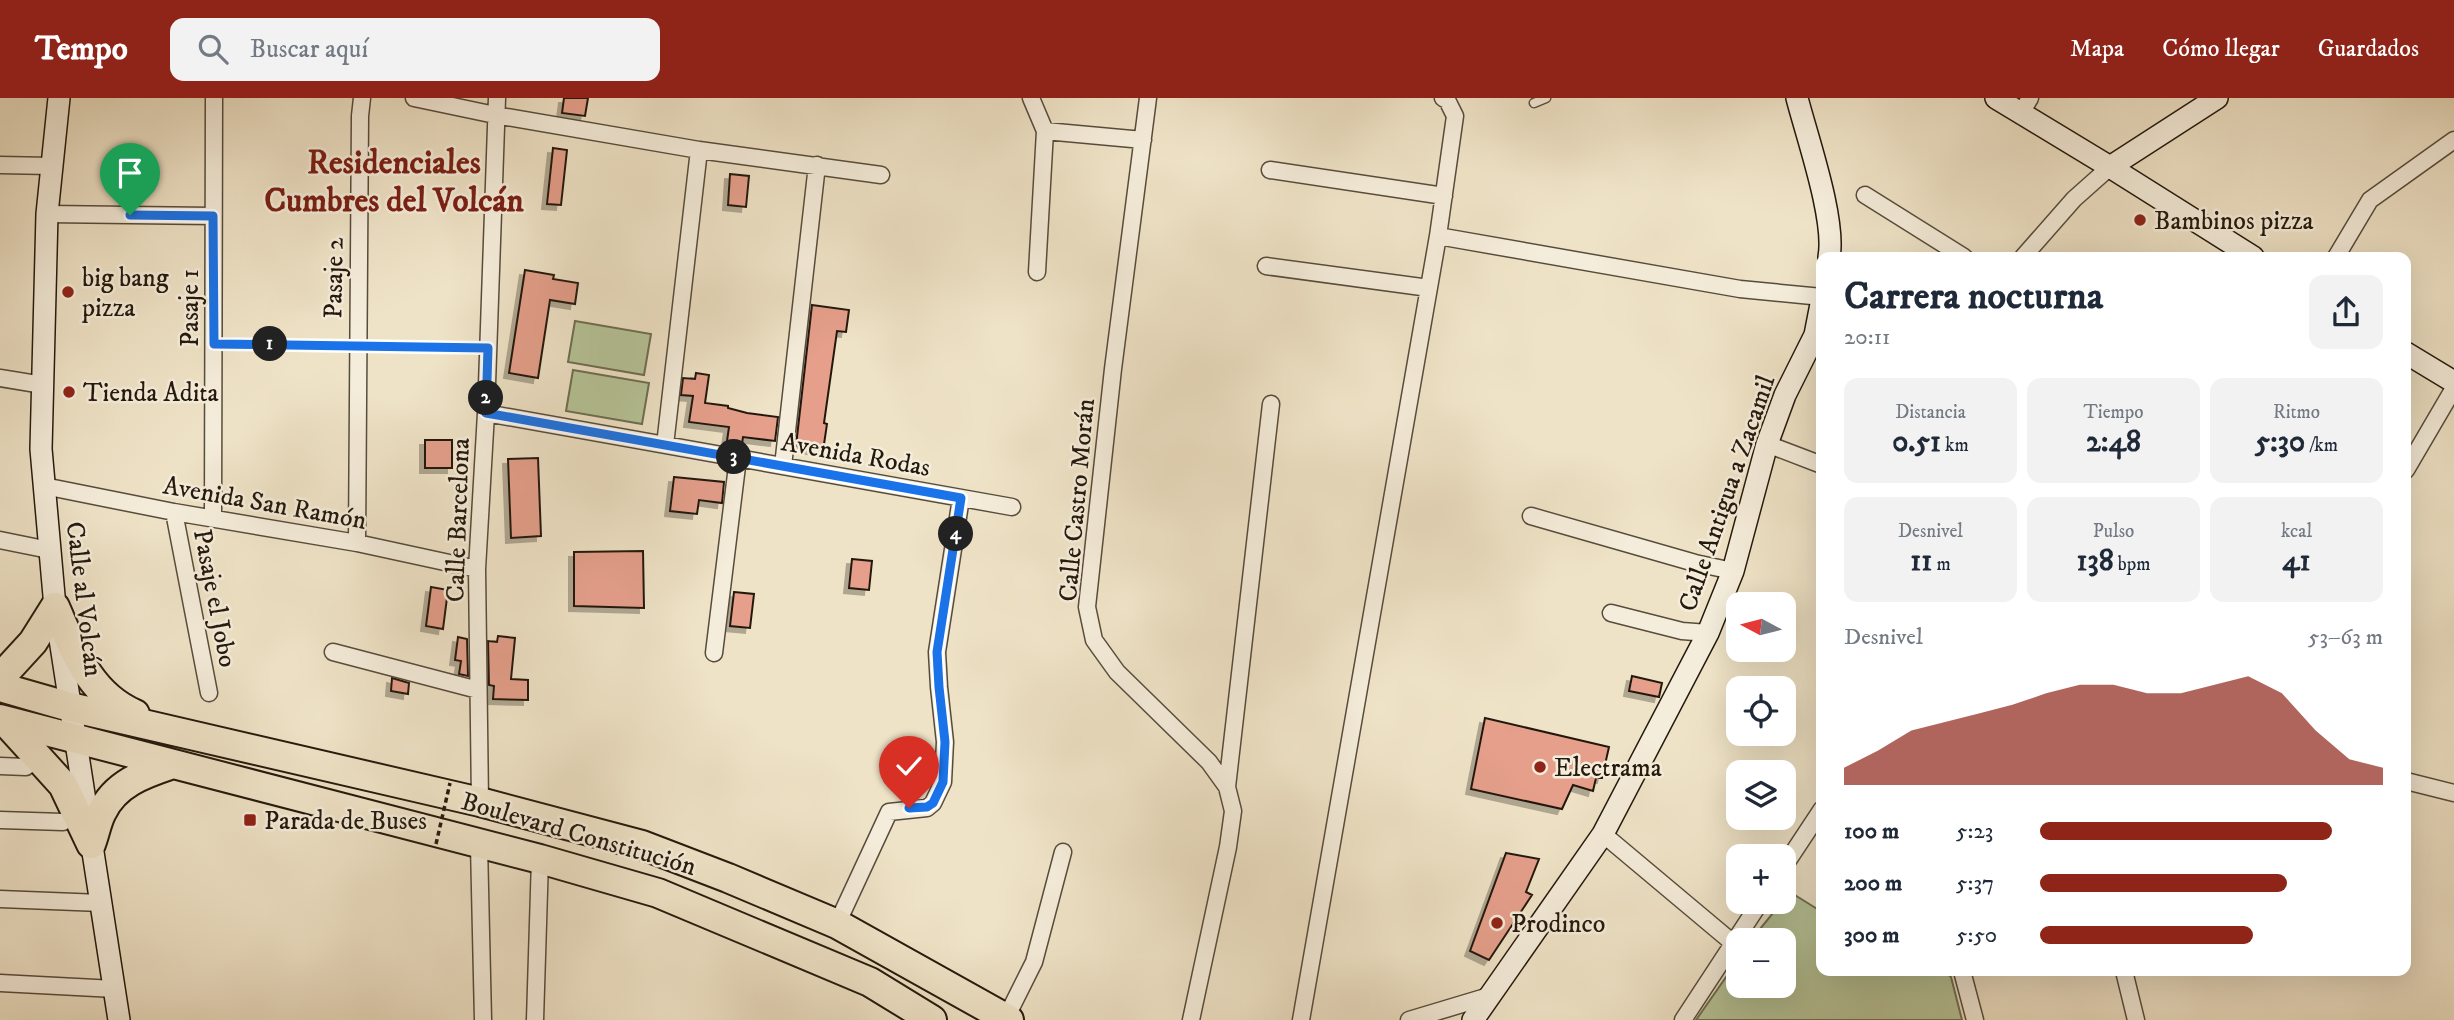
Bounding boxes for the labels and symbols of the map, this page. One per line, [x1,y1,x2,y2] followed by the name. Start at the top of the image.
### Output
[100,143,160,215] pin
[264,143,524,222] district label: Residenciales Cumbres del Volcán
[2154,205,2314,238] place label: Bambinos pizza
[2132,212,2148,228] marker: Bambinos pizza
[317,237,352,319] street label: Pasaje 2
[81,262,169,325] place label: big bang pizza
[174,269,207,347] street label: Pasaje 1
[60,284,76,300] marker: big bang pizza
[252,327,288,362] pin: 1
[1671,371,1783,616] street label: Calle Antigua a Zacamil
[83,377,219,410] place label: Tienda Adita
[468,380,504,416] pin: 2
[61,384,77,400] marker: Tienda Adita
[1052,397,1103,603] street label: Calle Castro Morán
[779,426,933,485] street label: Avenida Rodas
[439,437,478,603] street label: Calle Barcelona
[716,440,752,474] pin: 3
[160,469,369,538] street label: Avenida San Ramón
[939,516,974,551] pin: 4
[58,520,109,679] street label: Calle al Volcán
[185,526,244,670] street label: Pasaje el Jobo
[1726,592,1796,662] north arrow
[879,736,939,808] pin
[1554,752,1662,785] place label: Electrama
[1532,759,1548,775] marker: Electrama
[457,785,700,884] street label: Boulevard Constitución
[264,805,427,838] place label: Parada de Buses
[242,812,258,828] marker: Parada de Buses
[1511,908,1605,941] place label: Prodinco
[1489,915,1505,931] marker: Prodinco

